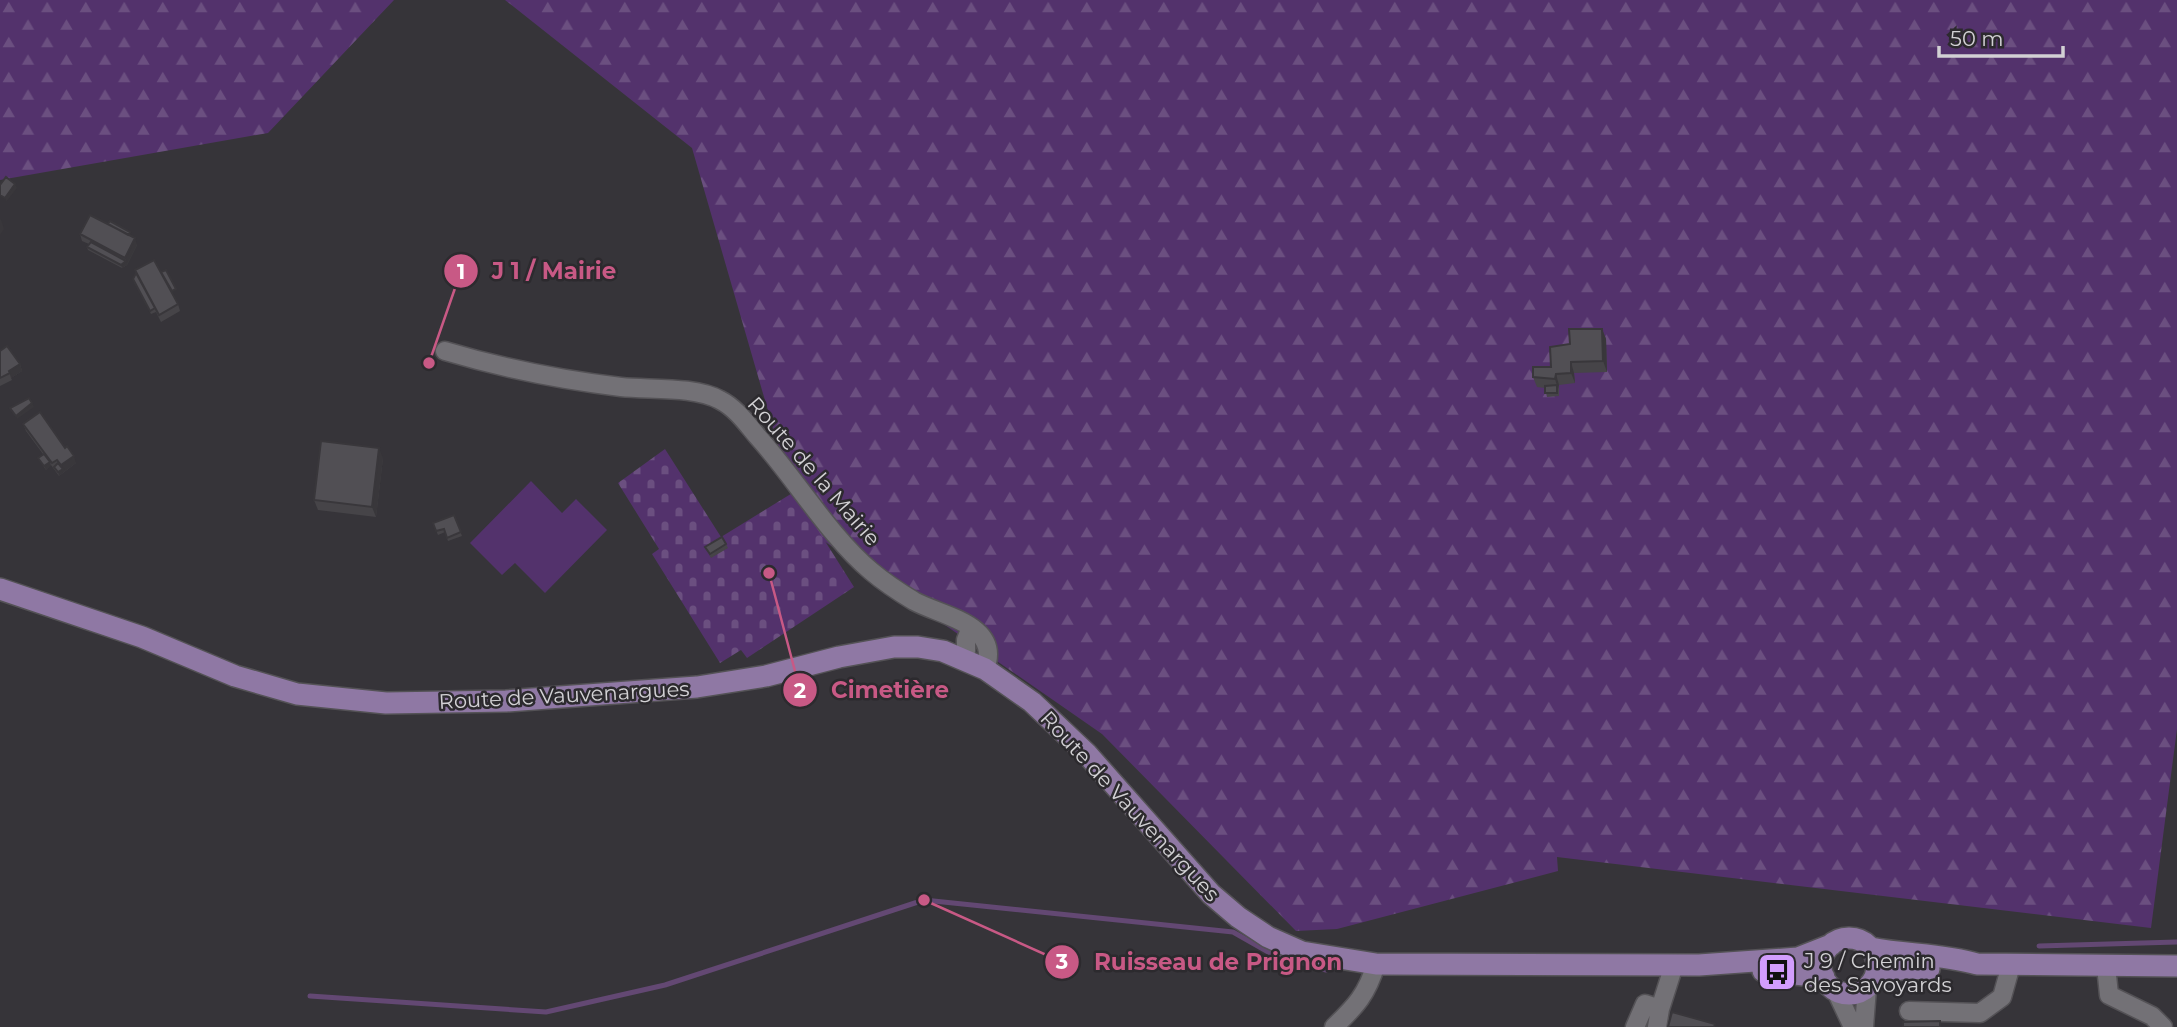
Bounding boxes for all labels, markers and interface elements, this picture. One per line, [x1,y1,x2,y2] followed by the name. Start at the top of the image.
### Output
[1939,14,2063,58] scale bar
[1950,26,2004,51] text: 50 m
[443,249,631,293] callout: J 1 / Mairie
[491,257,616,285] text: J 1 / Mairie
[457,259,465,284] text: 1
[742,391,886,551] street label: Route de la Mairie
[782,668,963,712] callout: Cimetière
[438,676,690,714] street label: Route de Vauvenargues
[831,676,949,704] text: Cimetière
[794,678,806,703] text: 2
[1035,706,1225,906] street label: Route de Vauvenargues
[1045,940,1356,984] callout: Ruisseau de Prignon
[1094,948,1342,976] text: Ruisseau de Prignon
[1803,948,1952,997] place label: J 9 / Chemin des Savoyards
[1055,949,1068,974] text: 3
[1756,951,1798,993] bus stop icon: J 9 / Chemin des Savoyards

